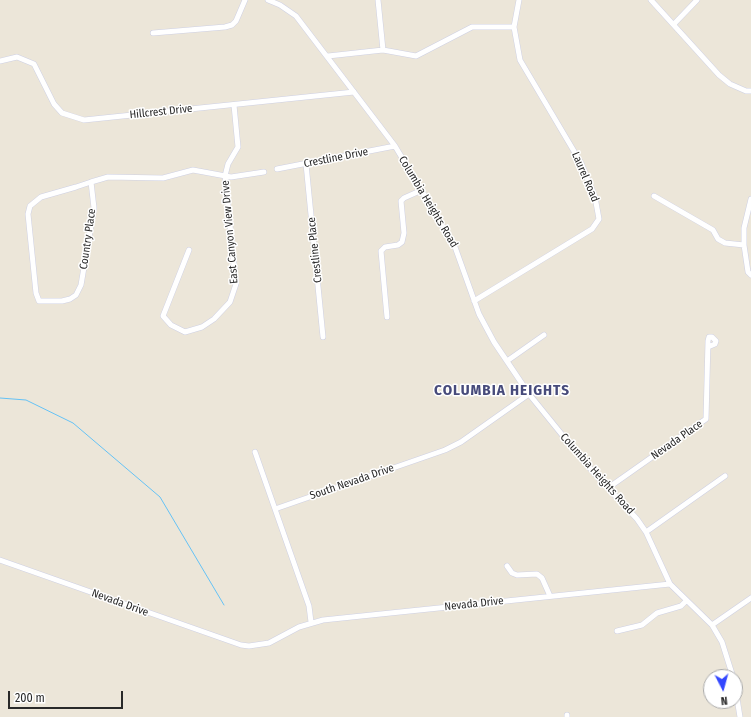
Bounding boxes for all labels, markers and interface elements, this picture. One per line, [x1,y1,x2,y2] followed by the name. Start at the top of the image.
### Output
[129,102,193,122] street label: Hillcrest Drive
[303,145,369,171] street label: Crestline Drive
[569,150,601,204] street label: Laurel Road
[395,154,461,250] street label: Columbia Heights Road
[219,180,241,284] street label: East Canyon View Drive
[77,208,99,270] street label: Country Place
[305,217,325,283] street label: Crestline Place
[434,382,570,400] district label: COLUMBIA HEIGHTS
[649,417,705,463] street label: Nevada Place
[557,431,637,517] street label: Columbia Heights Road
[308,461,396,503] street label: South Nevada Drive
[90,587,150,619] street label: Nevada Drive
[444,594,504,614] street label: Nevada Drive
[703,669,743,709] north arrow
[10,683,125,709] scale bar
[15,691,45,705] text: 200 m
[720,694,728,707] text: N

